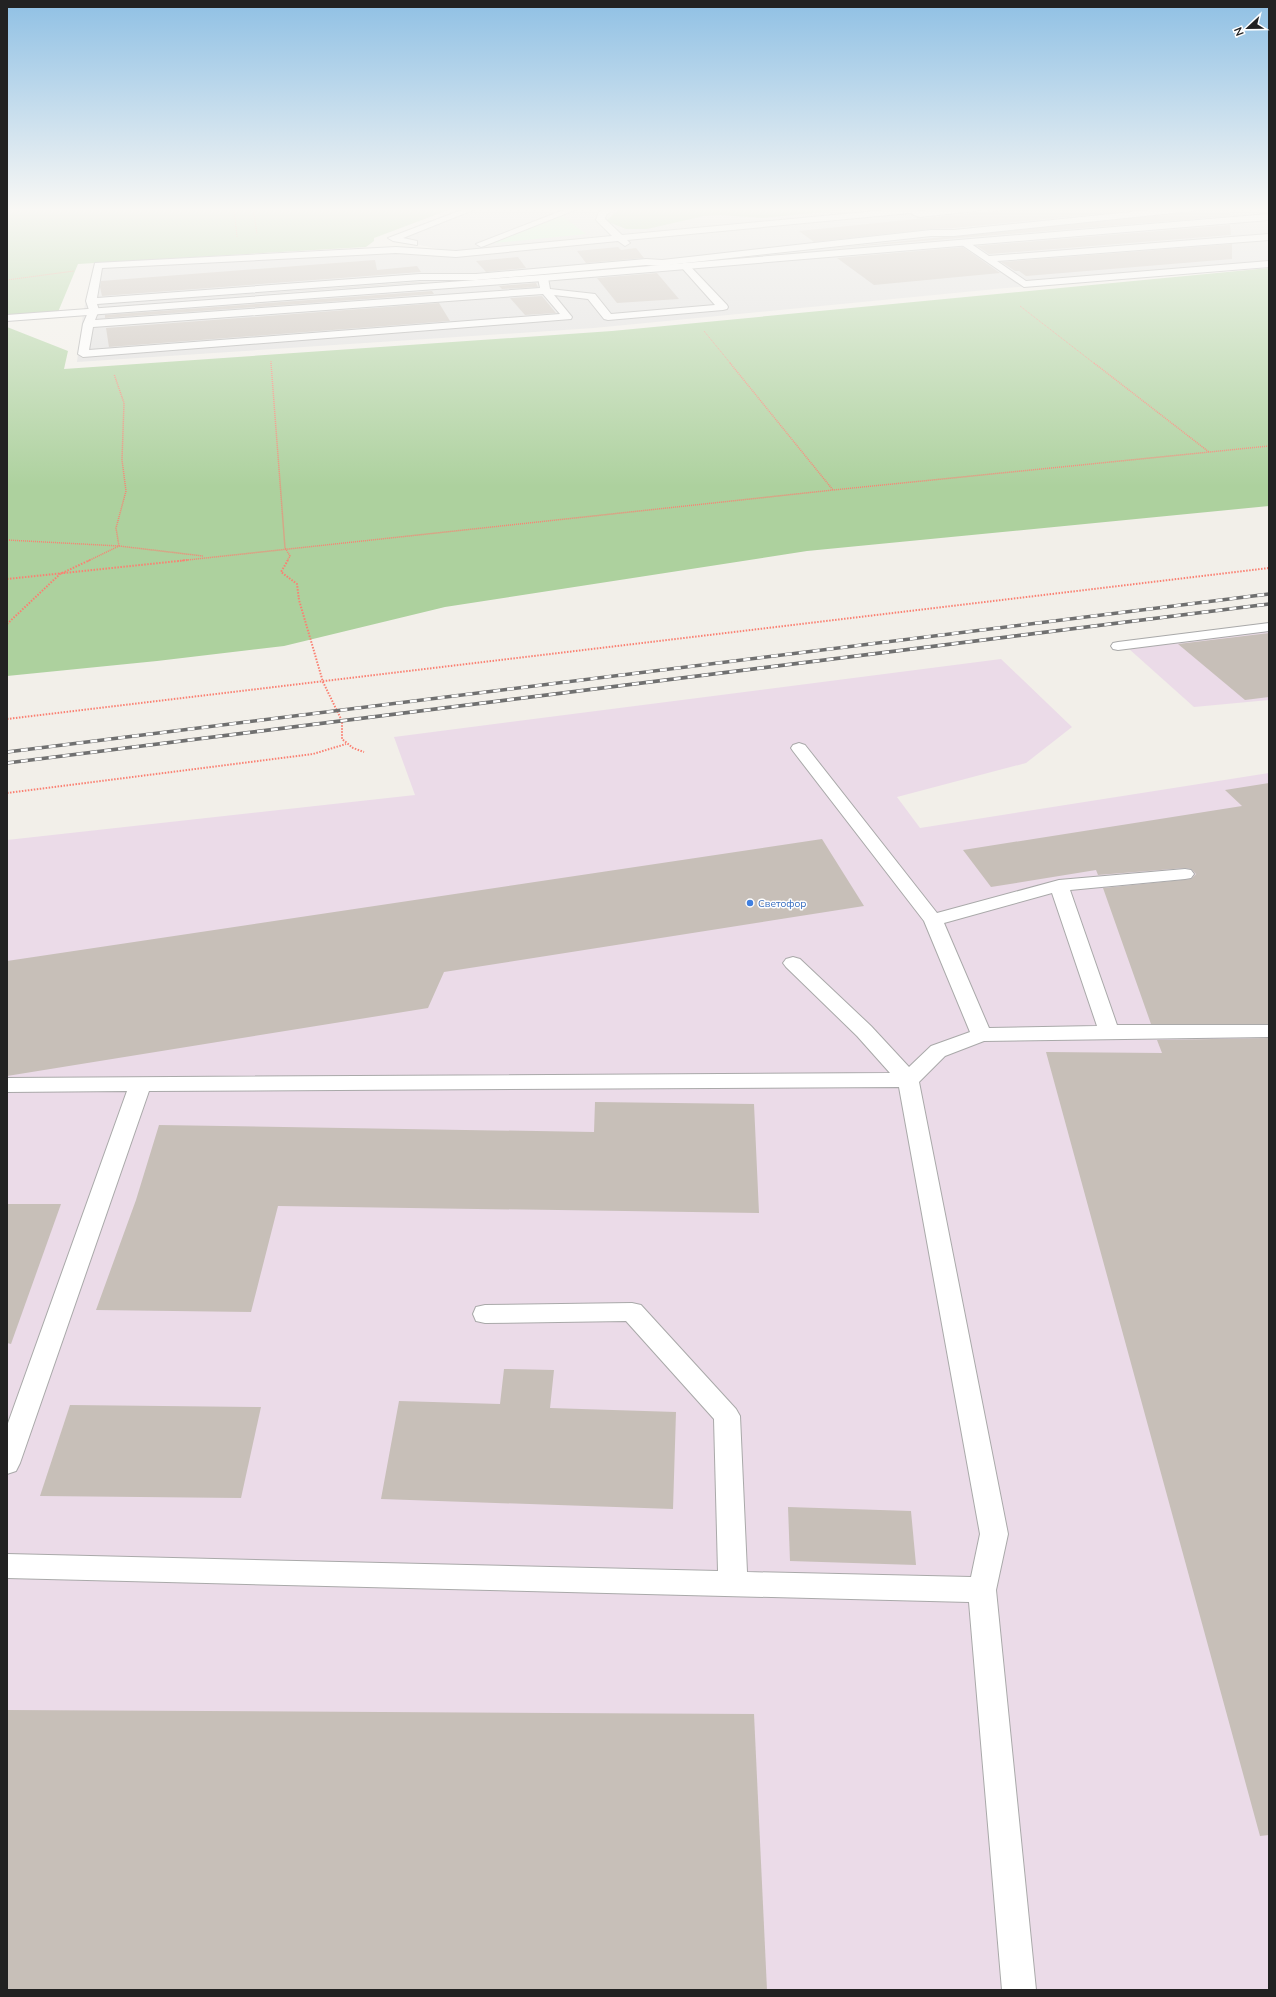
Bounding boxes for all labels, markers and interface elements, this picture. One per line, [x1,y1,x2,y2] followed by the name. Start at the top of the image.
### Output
[1228,8,1268,48] north arrow
[1231,25,1247,38] text: N
[758,897,806,910] place label: Светофор
[745,898,755,908] marker: Светофор

